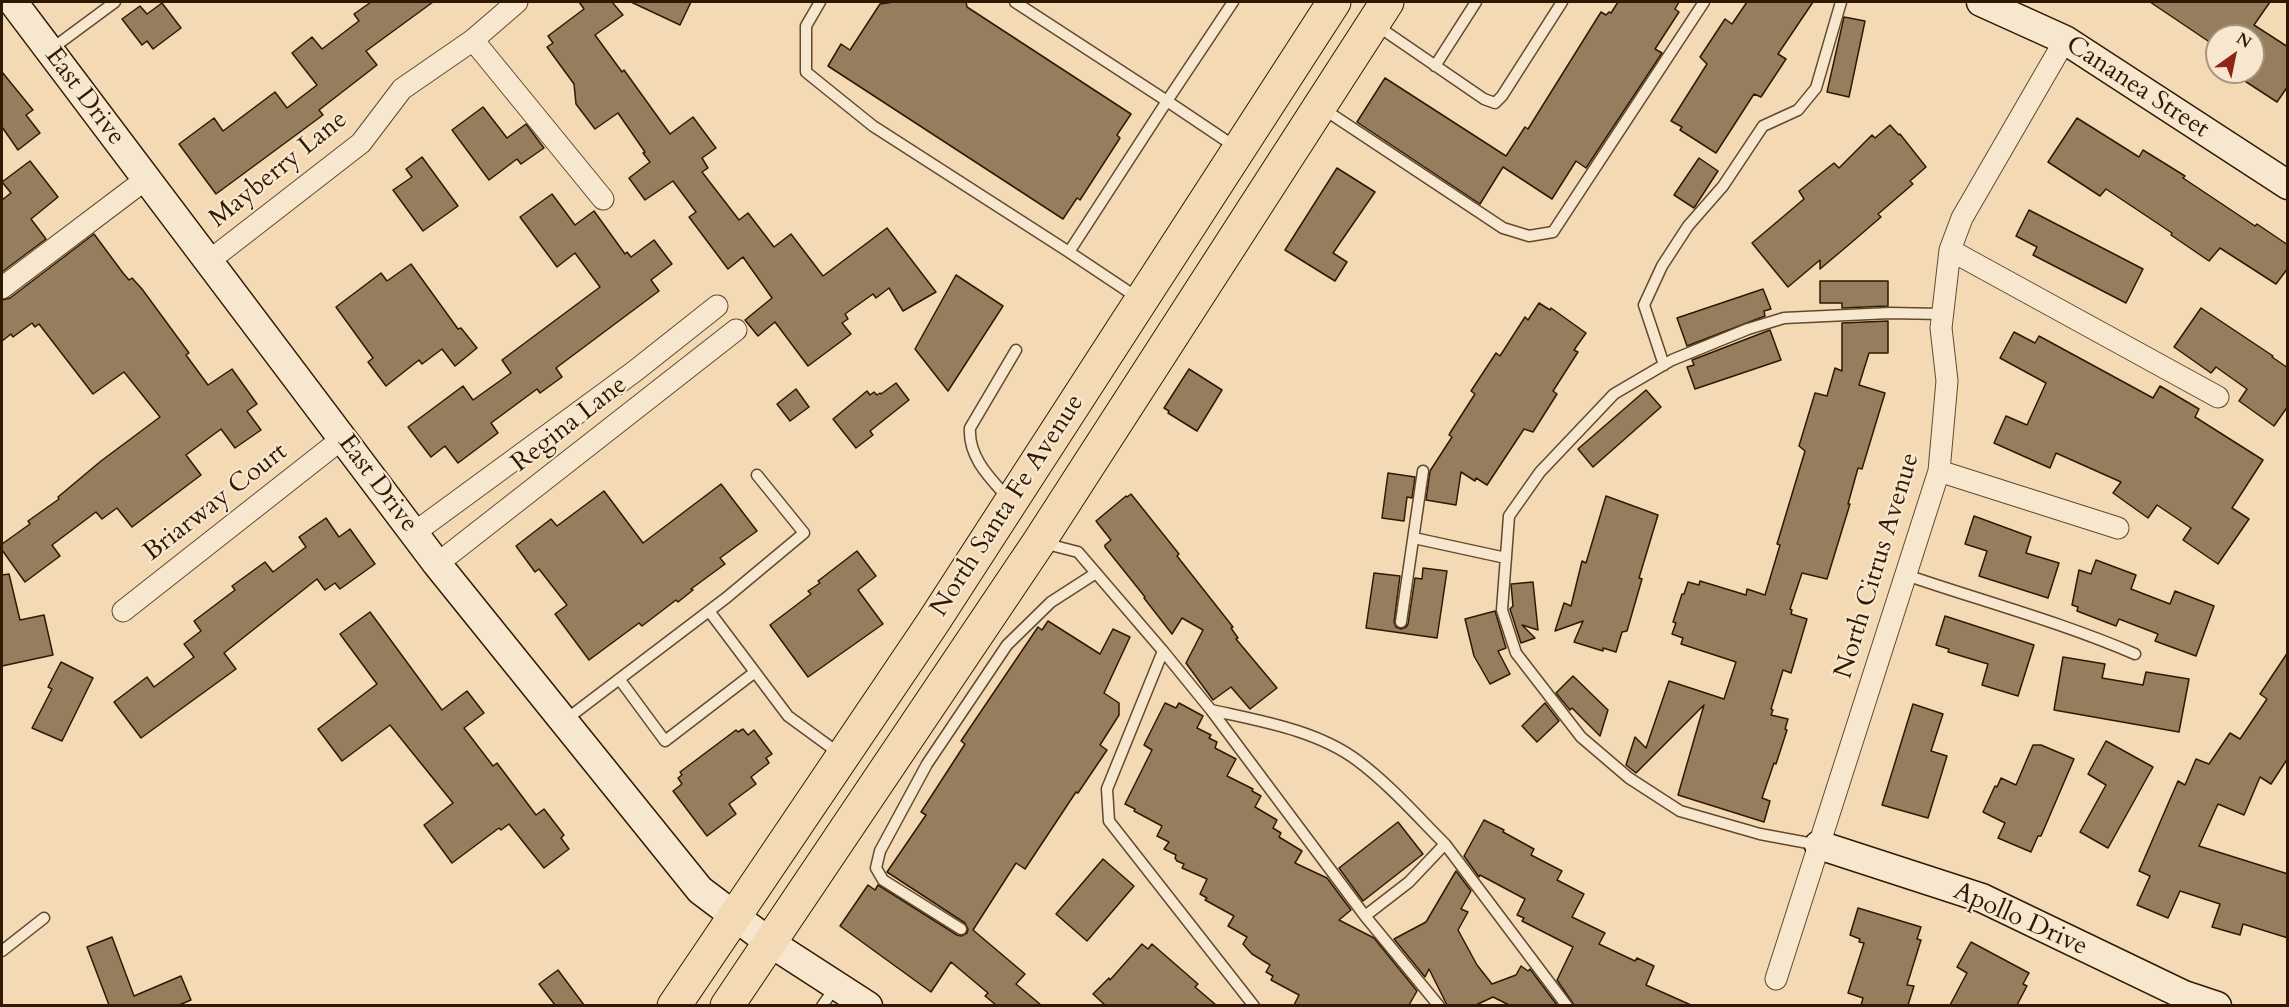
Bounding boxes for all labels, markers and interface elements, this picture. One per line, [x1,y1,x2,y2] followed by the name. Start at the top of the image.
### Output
[2205,24,2265,84] north arrow
[2232,28,2256,54] text: N
[2060,30,2214,146] street label: Cananea Street
[37,42,131,152] street label: East Drive
[204,105,354,235] street label: Mayberry Lane
[506,370,634,480] street label: Regina Lane
[925,389,1091,623] street label: North Santa Fe Avenue
[330,429,424,539] street label: East Drive
[138,437,294,569] street label: Briarway Court
[1829,449,1927,683] street label: North Citrus Avenue
[1948,877,2092,963] street label: Apollo Drive

